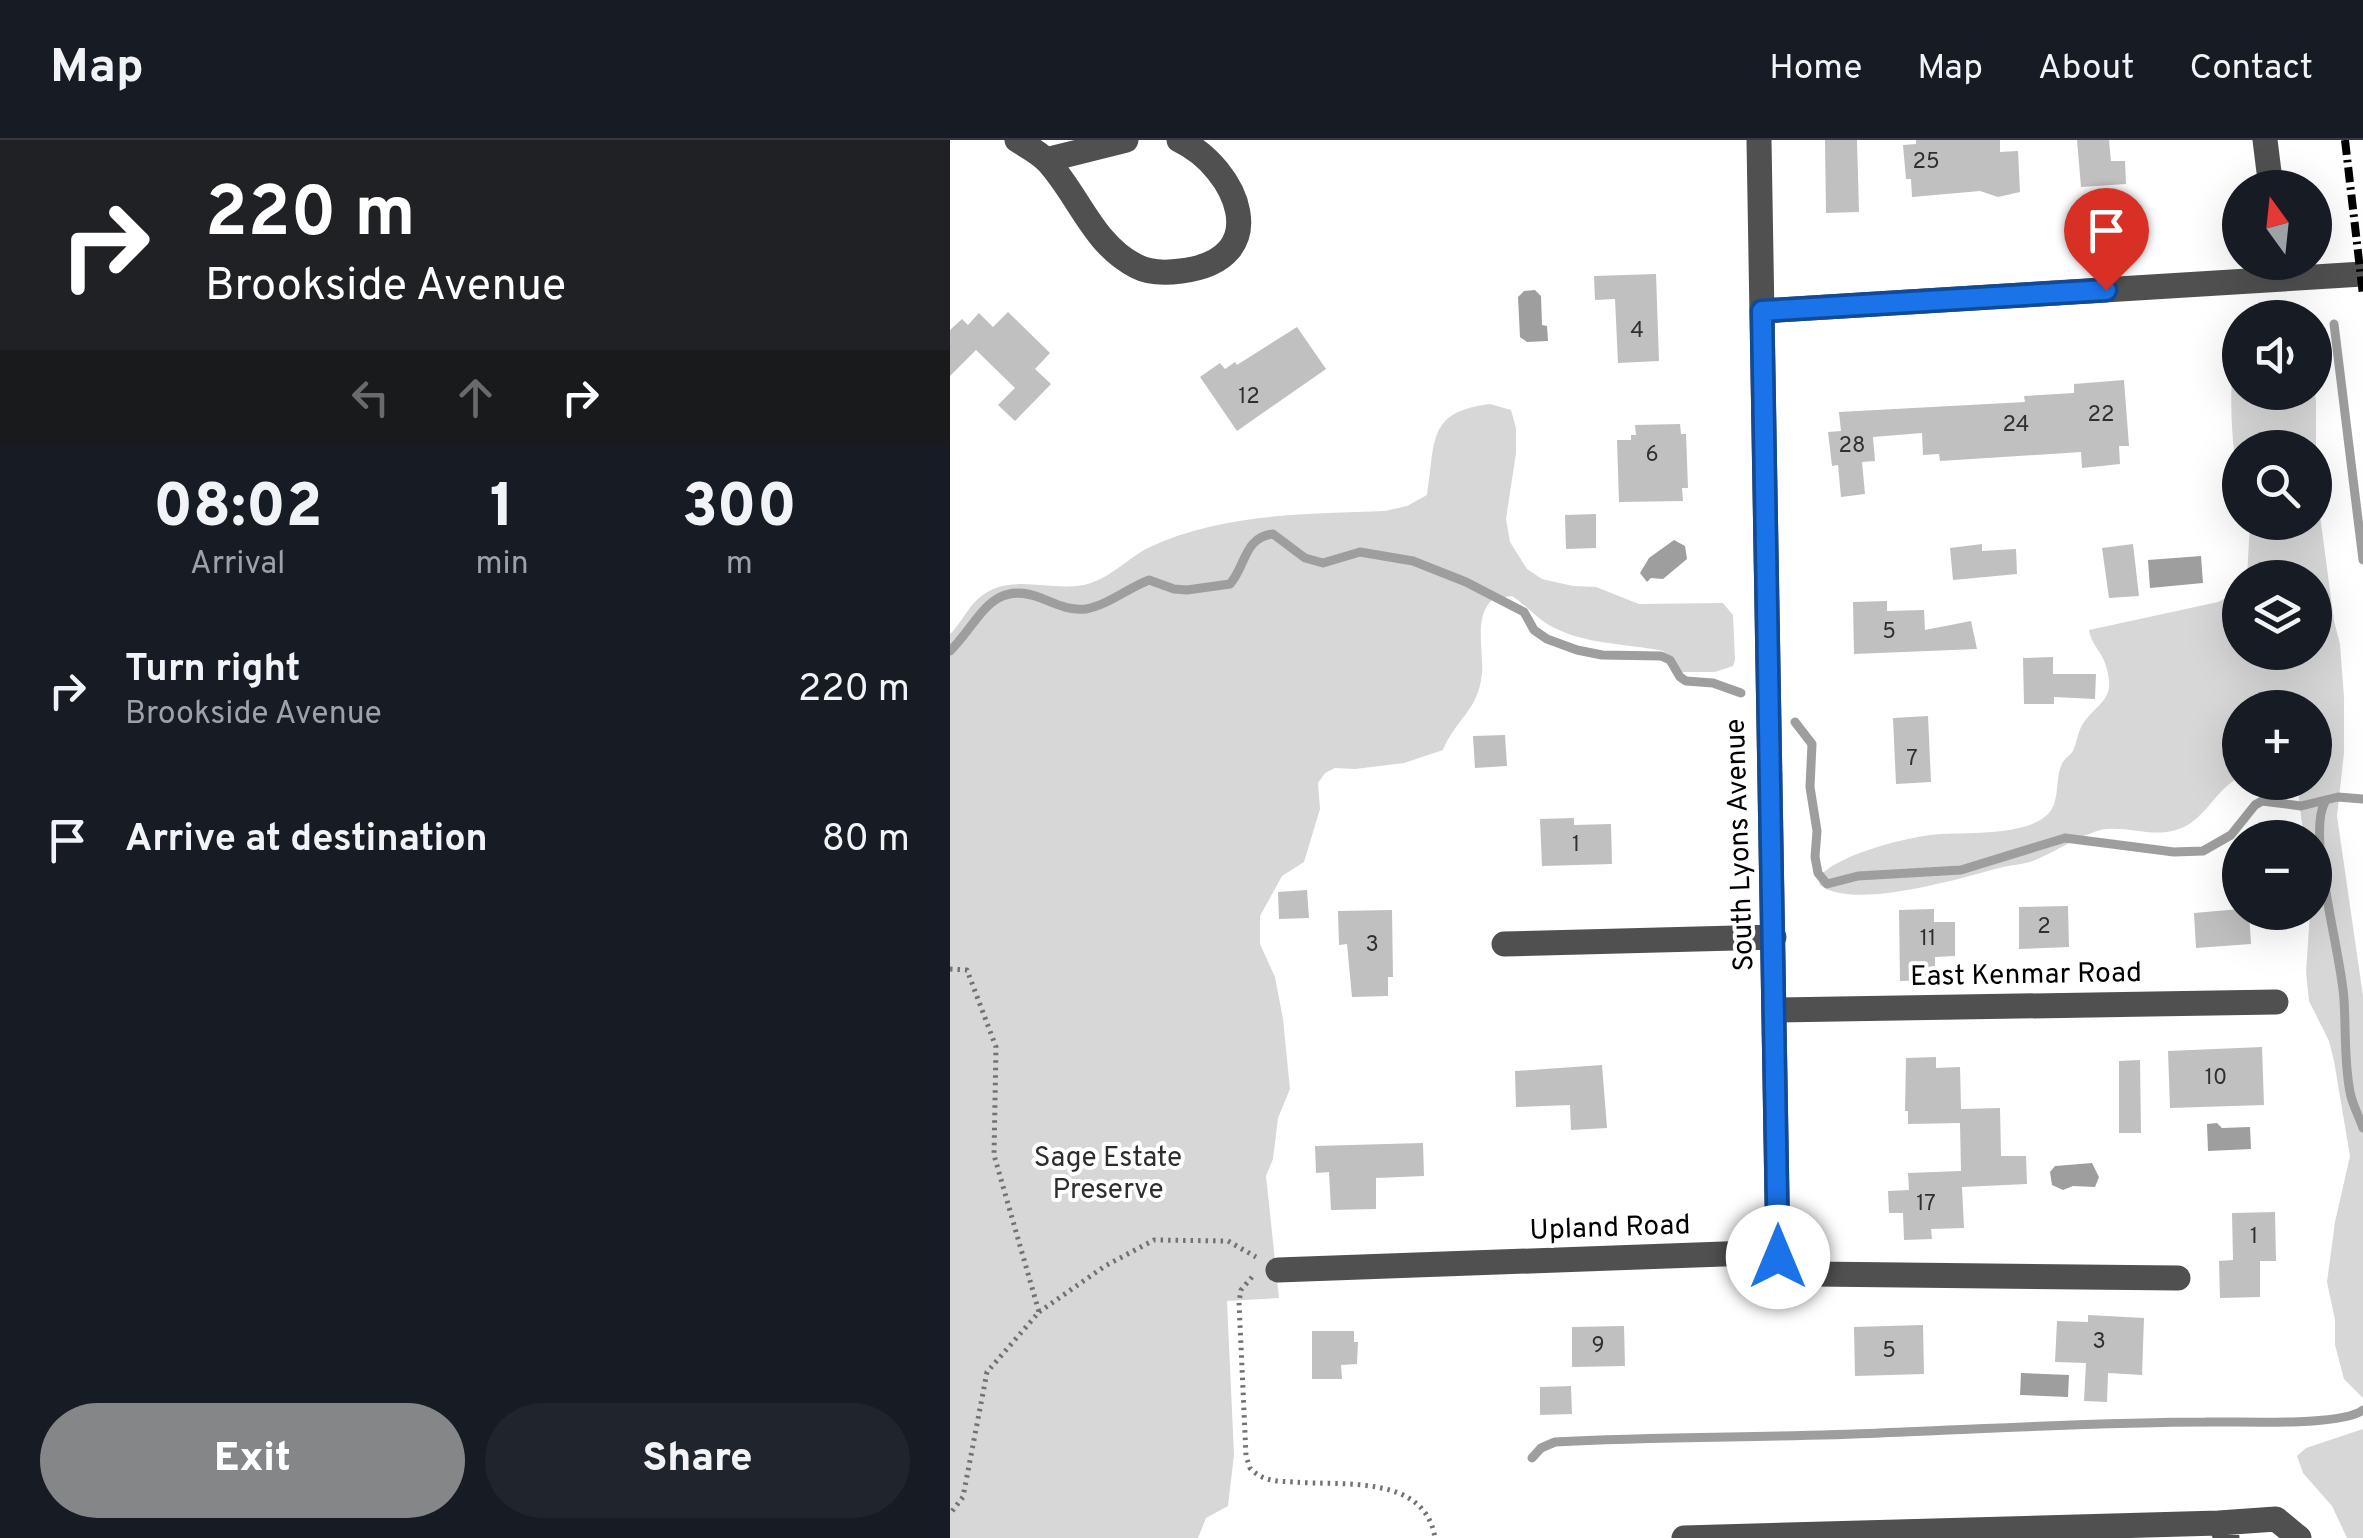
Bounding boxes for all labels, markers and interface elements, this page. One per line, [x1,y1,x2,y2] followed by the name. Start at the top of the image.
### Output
[50,39,144,99] text: Map
[1769,47,1862,91] text: Home
[1917,47,1983,91] text: Map
[2038,47,2134,91] text: About
[2189,47,2313,91] text: Contact
[1912,149,1940,176] house number: 25
[2222,170,2332,280] north arrow
[2222,170,2332,930] map controls
[205,172,415,261] text: 220 m
[40,180,170,310] icon: right
[2064,188,2149,291] pin
[2079,203,2134,258] icon: arrive
[205,259,566,316] text: Brookside Avenue
[2222,300,2332,410] button: sound
[1630,318,1644,345] house number: 4
[343,370,398,425] icon: left
[448,370,503,425] icon: ahead
[553,370,608,425] icon: right
[1238,384,1260,411] house number: 12
[2088,402,2114,429] house number: 22
[2003,412,2029,439] house number: 24
[2222,430,2332,540] button: search
[1839,433,1865,460] house number: 28
[1645,442,1659,469] house number: 6
[153,472,322,548] text: 08:02
[490,472,514,548] text: 1
[682,472,797,548] text: 300
[190,545,285,585] text: Arrival
[476,545,529,585] text: min
[726,545,753,585] text: m
[2222,560,2332,670] button: layers
[1882,619,1896,646] house number: 5
[125,646,300,695] text: Turn right
[40,663,95,718] icon: right
[798,666,910,715] text: 220 m
[2222,690,2332,800] button: +
[125,695,382,735] text: Brookside Avenue
[1719,718,1763,972] street label: South Lyons Avenue
[1906,746,1918,773] house number: 7
[40,813,95,868] icon: arrive
[125,816,488,865] text: Arrive at destination
[822,816,910,865] text: 80 m
[2222,820,2332,930] button: −
[1572,832,1580,859] house number: 1
[2037,914,2051,941] house number: 2
[1920,926,1936,953] house number: 11
[1365,932,1379,959] house number: 3
[1910,956,2142,996] street label: East Kenmar Road
[2205,1065,2227,1092] house number: 10
[1034,1141,1182,1209] park label: Sage Estate Preserve
[1916,1191,1936,1218] house number: 17
[1726,1205,1830,1309] position arrow
[1529,1208,1691,1250] street label: Upland Road
[2250,1224,2258,1251] house number: 1
[2092,1329,2106,1356] house number: 3
[1591,1333,1605,1360] house number: 9
[1882,1338,1896,1365] house number: 5
[40,1403,465,1518] button: Exit
[485,1403,910,1518] button: Share

